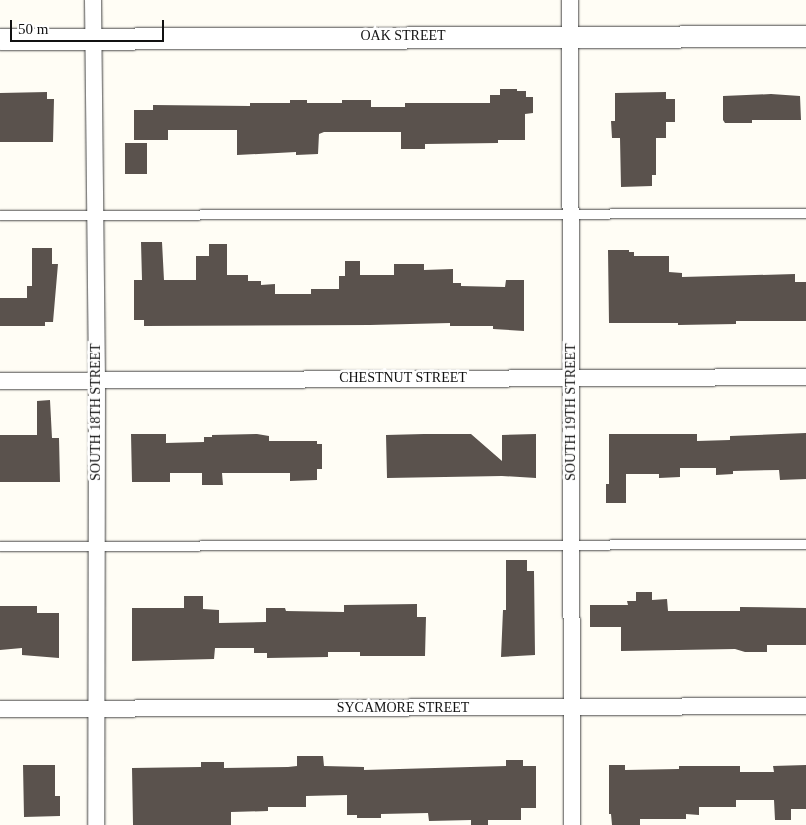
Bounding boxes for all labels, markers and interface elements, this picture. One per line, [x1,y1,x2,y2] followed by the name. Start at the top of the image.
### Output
[12,10,166,42] scale bar
[18,21,48,37] text: 50 m
[360,28,446,44] street label: OAK STREET
[88,343,104,481] street label: SOUTH 18TH STREET
[563,343,579,481] street label: SOUTH 19TH STREET
[339,370,467,386] street label: CHESTNUT STREET
[337,700,469,716] street label: SYCAMORE STREET

